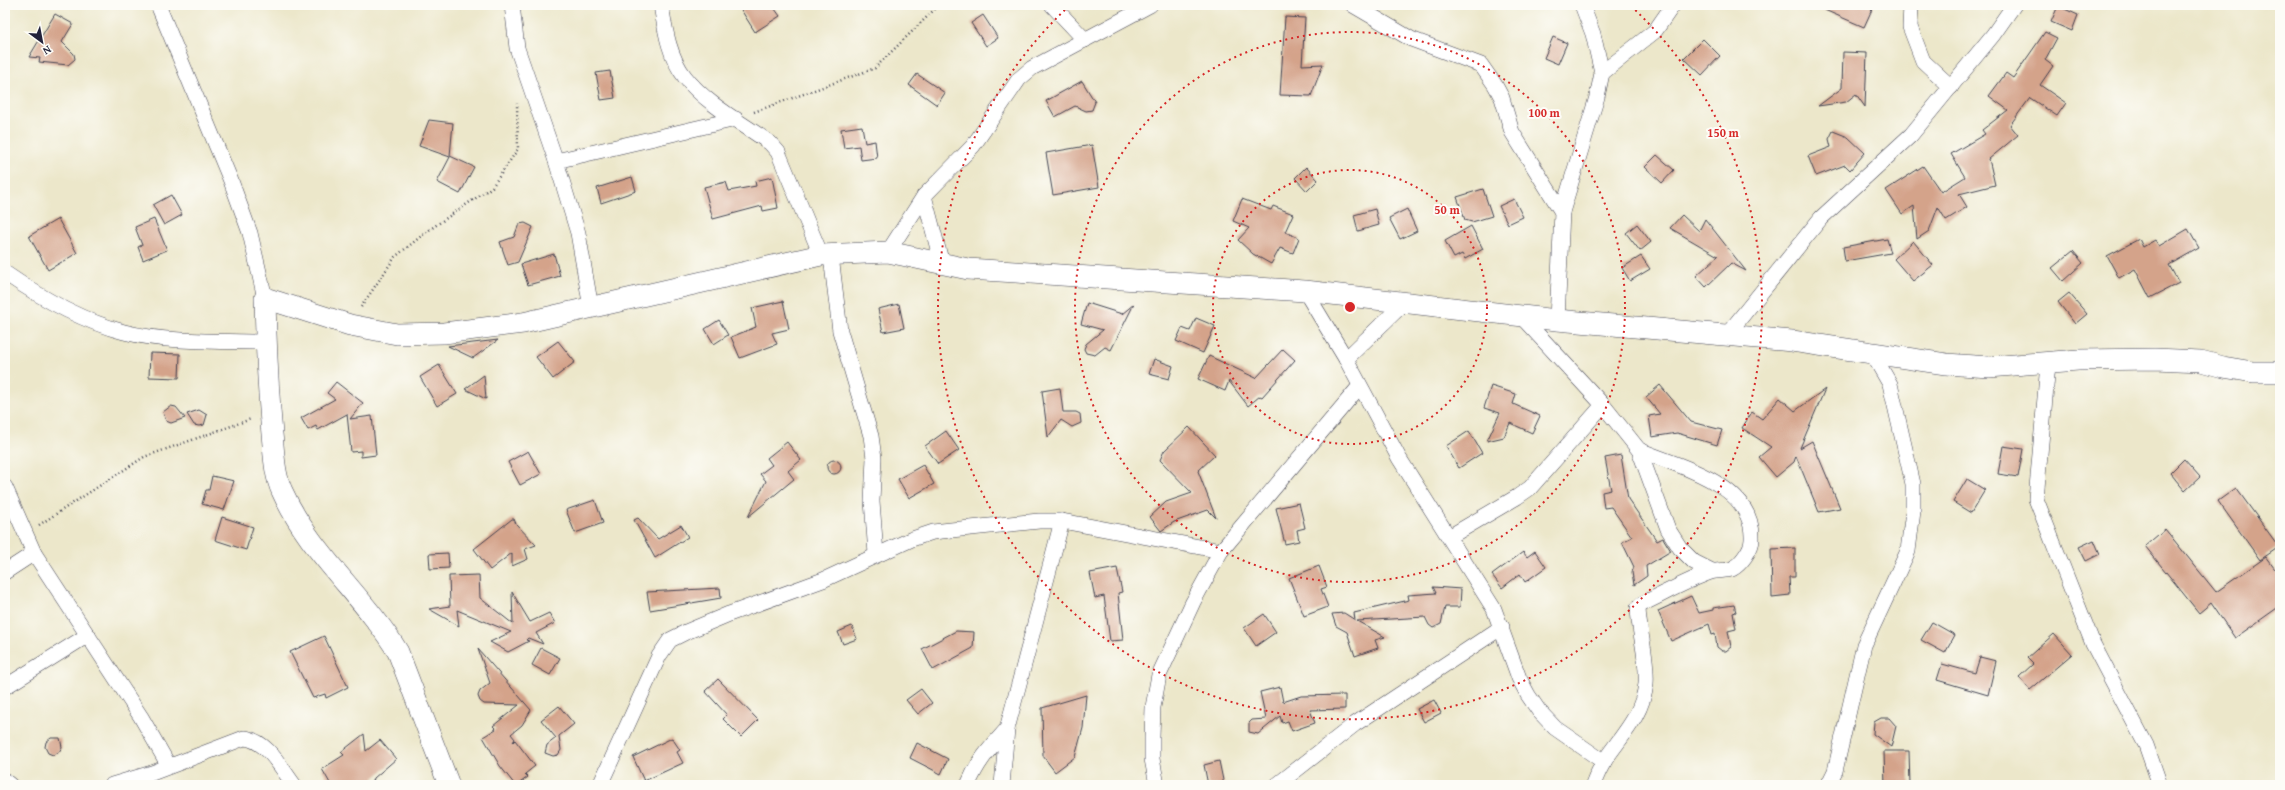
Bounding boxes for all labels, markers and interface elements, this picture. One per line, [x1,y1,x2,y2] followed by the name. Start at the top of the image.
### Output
[22,22,62,62] north arrow
[39,42,55,60] text: N
[1528,104,1561,121] text: 100 m
[1707,124,1740,141] text: 150 m
[1434,201,1460,218] text: 50 m
[1343,300,1357,314] centre of rings

